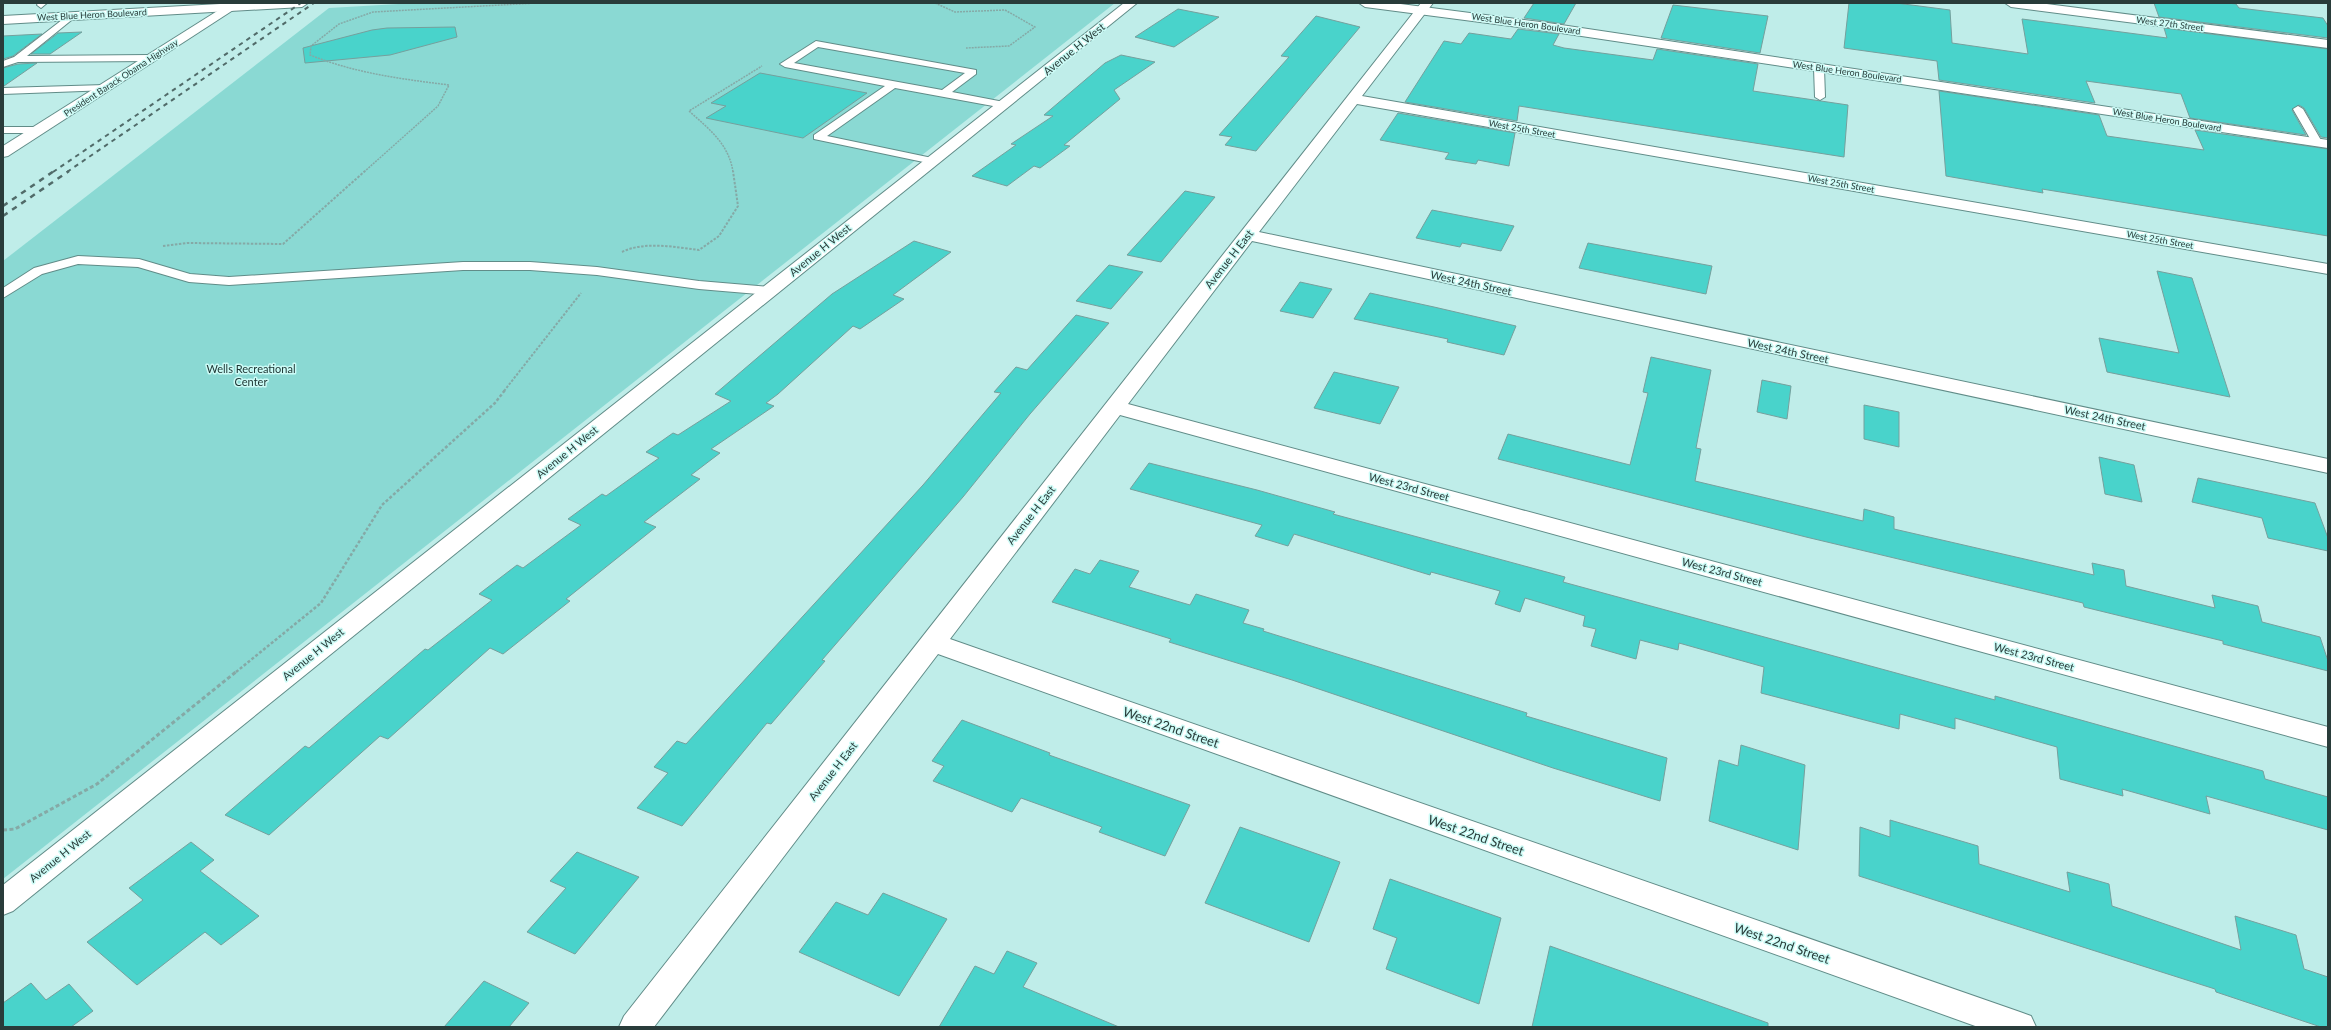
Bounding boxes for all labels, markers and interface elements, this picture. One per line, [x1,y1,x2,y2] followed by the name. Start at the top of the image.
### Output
[37,6,147,23] street label: West Blue Heron Boulevard
[1471,10,1581,37] street label: West Blue Heron Boulevard
[2136,14,2205,33] street label: West 27th Street
[1040,20,1107,77] street label: Avenue H West
[62,36,180,119] street label: President Barack Obama Highway
[1792,58,1902,85] street label: West Blue Heron Boulevard
[2112,105,2222,134] street label: West Blue Heron Boulevard
[1488,117,1557,140] street label: West 25th Street
[1807,172,1876,195] street label: West 25th Street
[786,221,853,278] street label: Avenue H West
[1202,227,1256,291] street label: Avenue H East
[2126,228,2195,251] street label: West 25th Street
[1429,268,1513,297] street label: West 24th Street
[1746,336,1830,365] street label: West 24th Street
[206,362,296,388] park label: Wells Recreational Center
[2063,403,2147,432] street label: West 24th Street
[533,423,600,480] street label: Avenue H West
[1368,470,1451,503] street label: West 23rd Street
[1004,483,1058,547] street label: Avenue H East
[1681,555,1764,588] street label: West 23rd Street
[279,625,346,682] street label: Avenue H West
[1993,640,2076,673] street label: West 23rd Street
[1121,703,1221,751] street label: West 22nd Street
[806,739,860,803] street label: Avenue H East
[1426,811,1526,859] street label: West 22nd Street
[26,827,93,884] street label: Avenue H West
[1732,919,1832,967] street label: West 22nd Street

